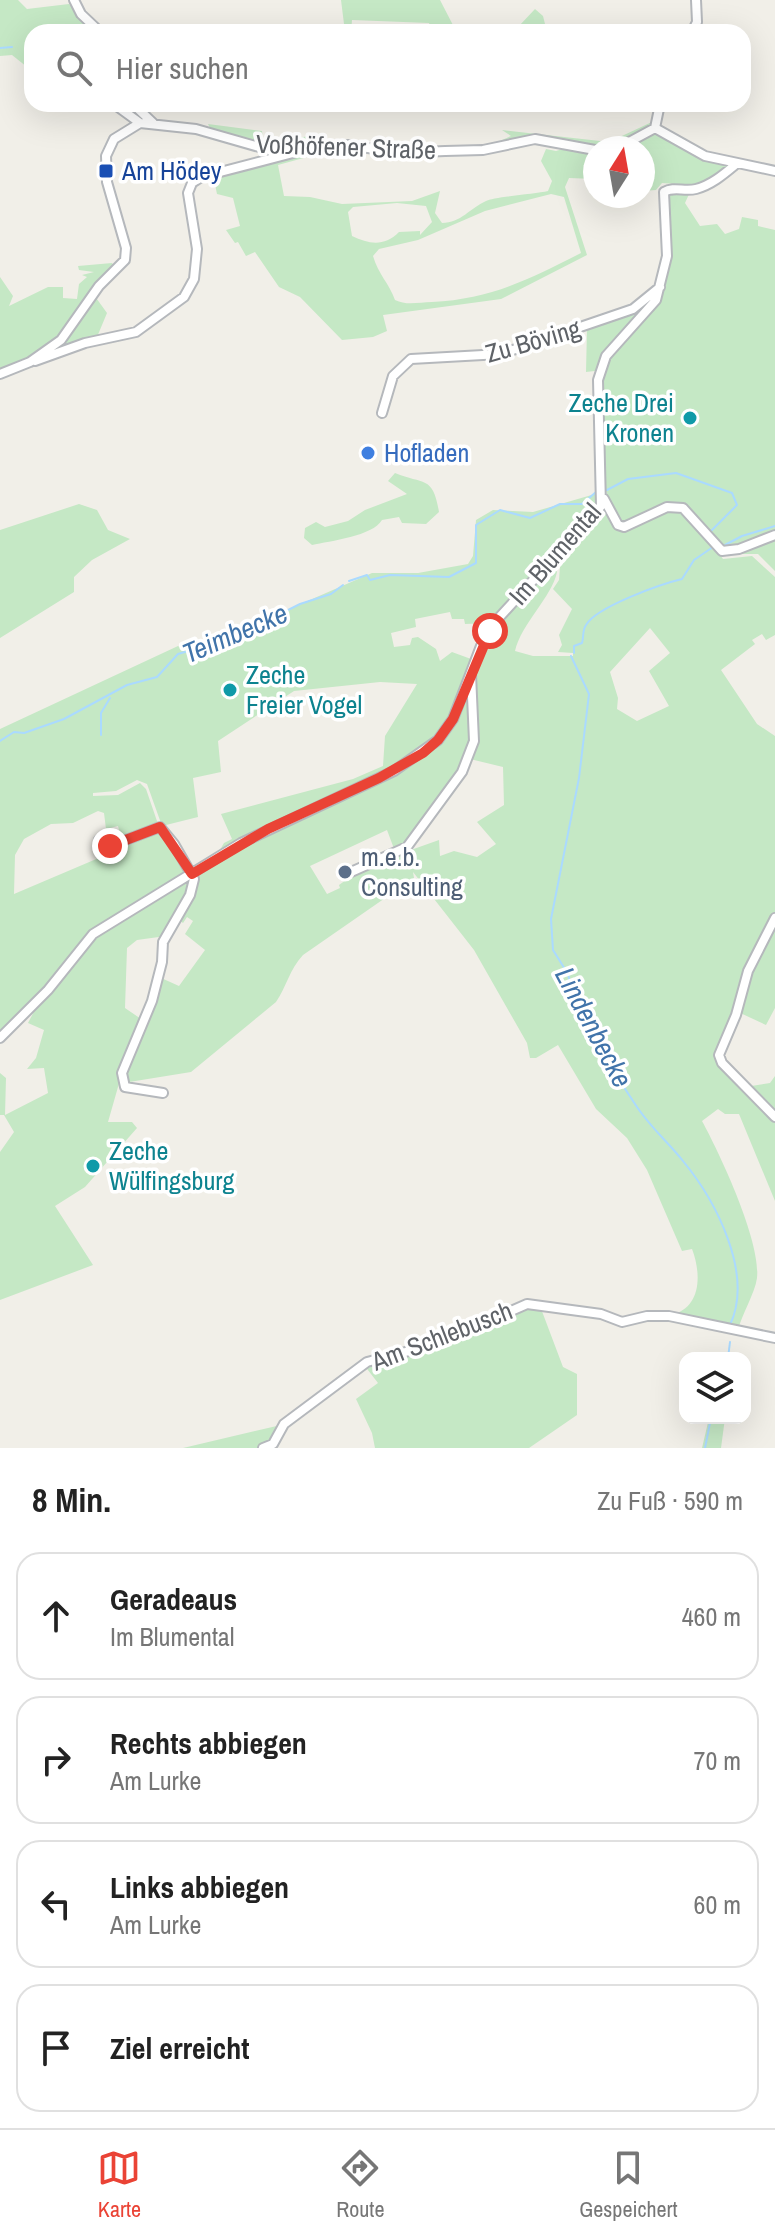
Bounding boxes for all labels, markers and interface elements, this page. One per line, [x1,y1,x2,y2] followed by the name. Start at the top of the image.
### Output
[24,24,751,112] search box
[52,46,96,90] icon: search
[116,48,249,88] text: Hier suchen
[255,126,437,167] street label: Voßhöfener Straße
[583,136,655,208] north arrow
[121,153,222,188] place label: Am Hödey
[97,162,115,180] marker: Am Hödey
[481,310,585,371] street label: Zu Böving
[569,385,674,450] place label: Zeche Drei Kronen
[681,409,699,427] marker: Zeche Drei Kronen
[384,435,469,470] place label: Hofladen
[359,444,377,462] marker: Hofladen
[501,495,609,612] street label: Im Blumental
[177,594,293,672] water label: Teimbecke
[472,613,508,649] route start
[246,657,362,722] place label: Zeche Freier Vogel
[221,681,239,699] marker: Zeche Freier Vogel
[92,828,128,864] route end
[361,839,463,904] place label: m.e.b. Consulting
[336,863,354,881] marker: m.e.b. Consulting
[546,960,642,1094] water label: Lindenbecke
[109,1133,234,1198] place label: Zeche Wülfingsburg
[84,1157,102,1175] marker: Zeche Wülfingsburg
[365,1293,517,1379] street label: Am Schlebusch
[679,1352,751,1424] map controls
[679,1352,751,1424] button: layers
[32,1477,111,1523] text: 8 Min.
[597,1483,743,1518] text: Zu Fuß · 590 m
[110,1579,237,1619] text: Geradeaus
[34,1594,78,1638] icon: ahead
[682,1599,741,1634] text: 460 m
[110,1619,234,1654] text: Im Blumental
[110,1723,307,1763] text: Rechts abbiegen
[34,1738,78,1782] icon: right
[694,1743,741,1778] text: 70 m
[110,1763,201,1798] text: Am Lurke
[110,1867,289,1907] text: Links abbiegen
[34,1882,78,1926] icon: left
[694,1887,741,1922] text: 60 m
[110,1907,201,1942] text: Am Lurke
[34,2026,78,2070] icon: arrive
[110,2028,249,2068] text: Ziel erreicht
[97,2146,141,2224] tab: Karte
[336,2146,384,2224] tab: Route
[579,2146,678,2224] tab: Gespeichert

